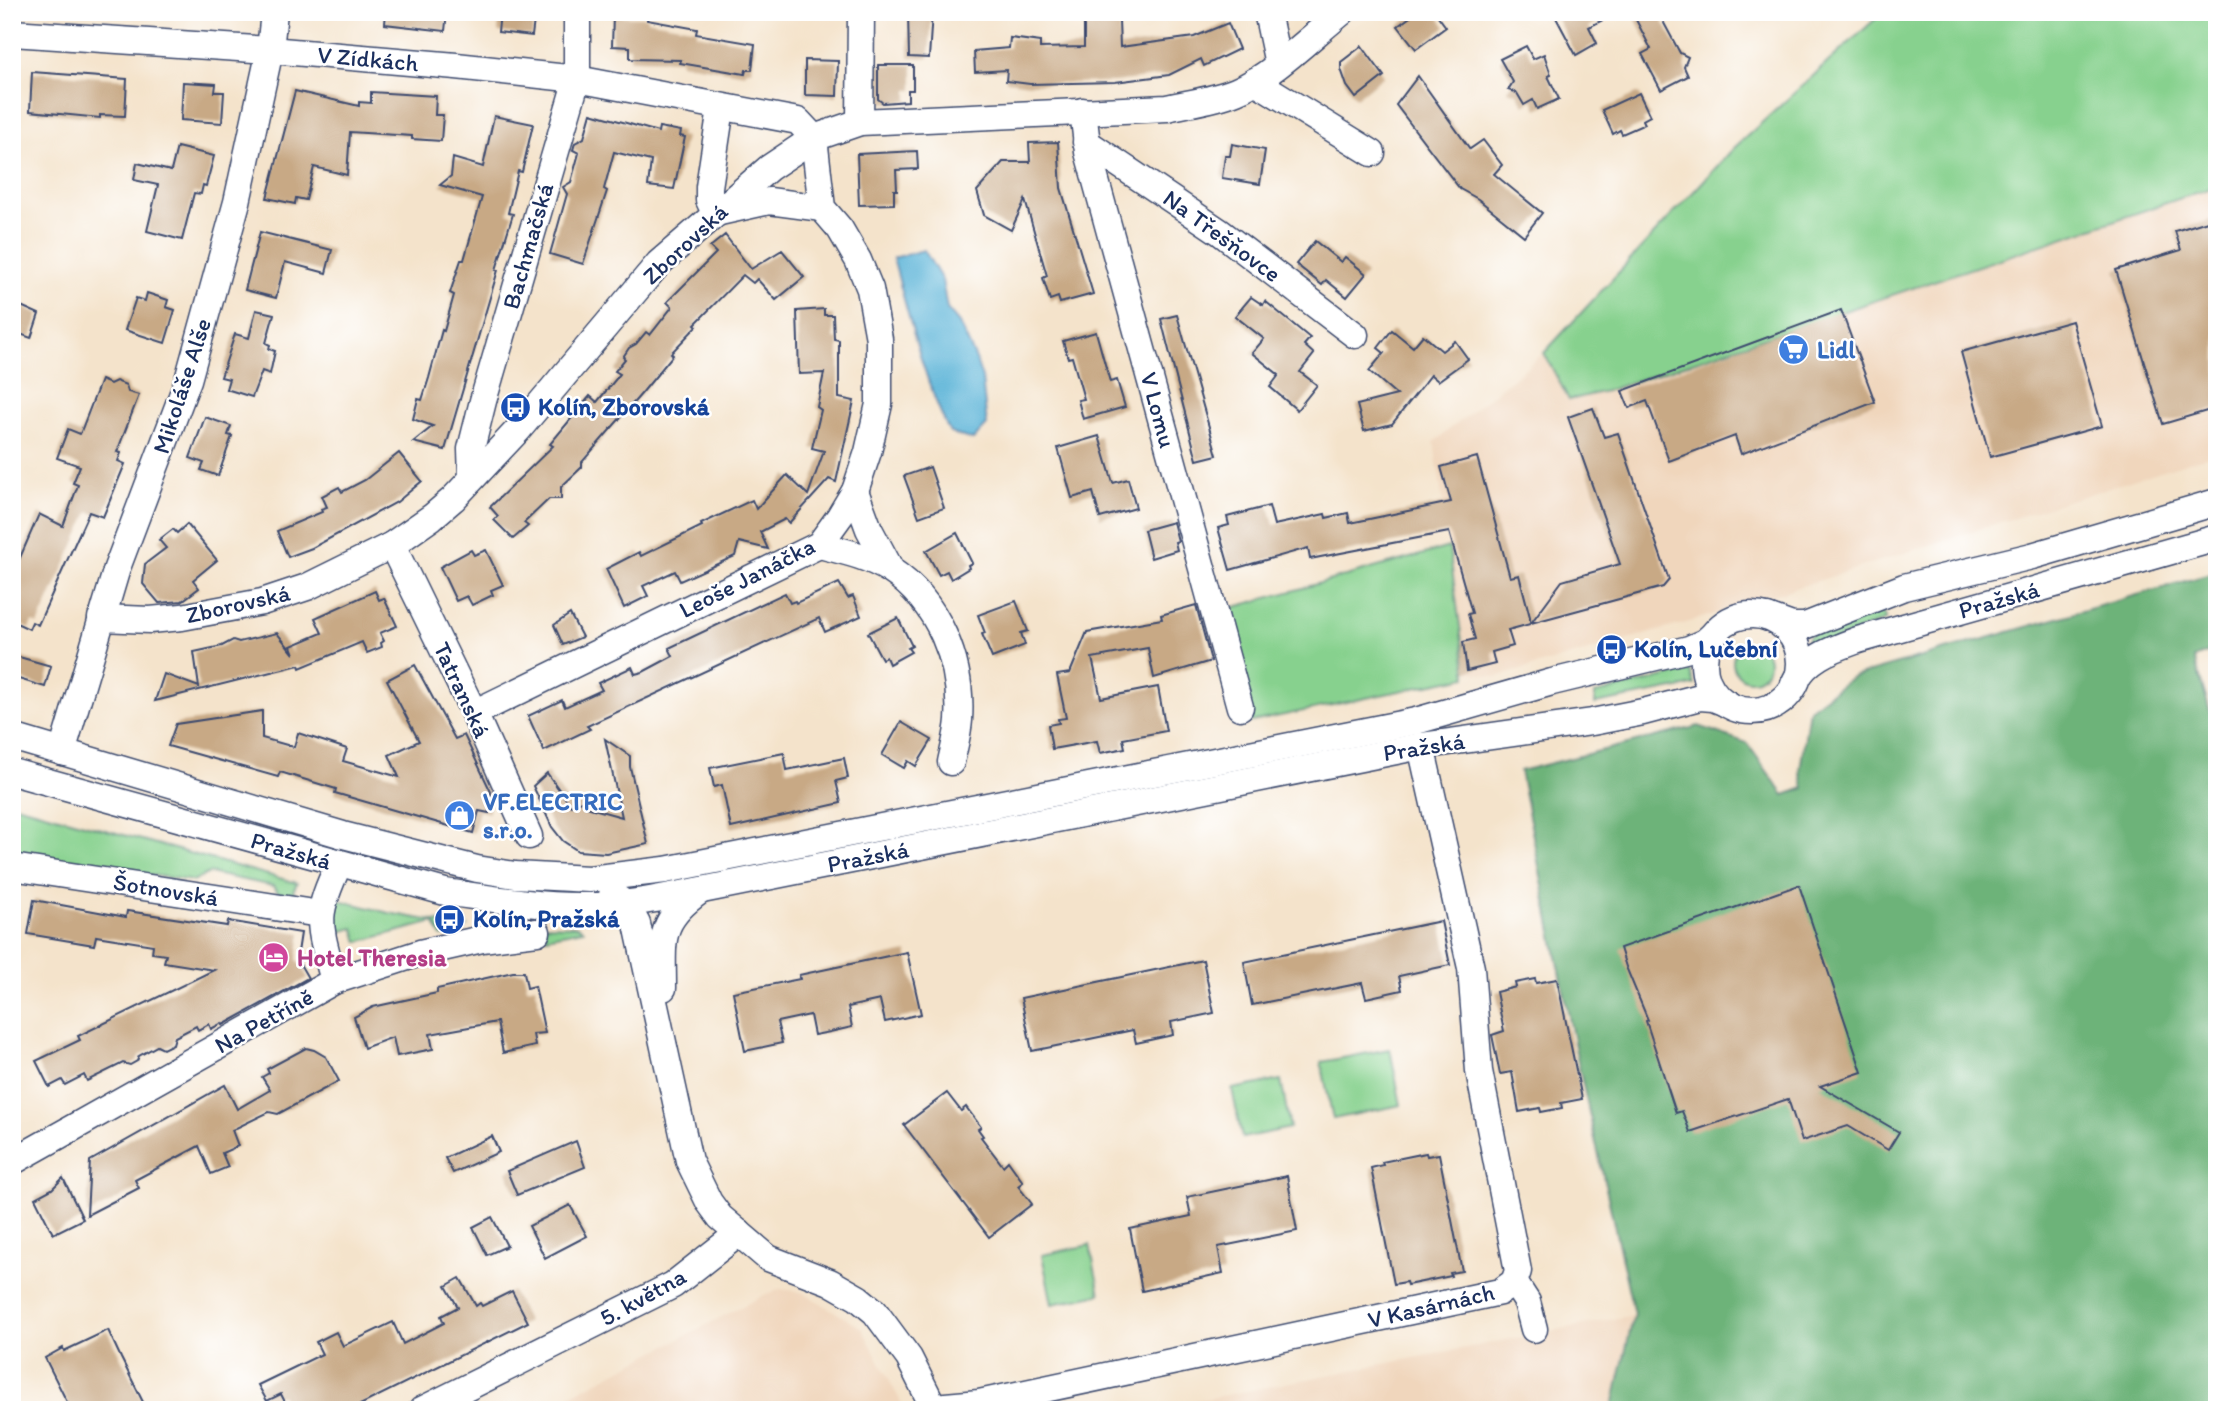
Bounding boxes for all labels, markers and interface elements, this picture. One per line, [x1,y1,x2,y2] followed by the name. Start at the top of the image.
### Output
[316,40,420,77] street label: V Zídkách
[496,179,560,312] street label: Bachmačská
[1158,183,1287,288] street label: Na Třešňovce
[636,196,734,290] street label: Zborovská
[146,314,217,457] street label: Mikoláše Alše
[1777,333,1811,367] supermarket icon: Lidl
[1817,335,1856,364] place label: Lidl
[1134,369,1182,451] street label: V Lomu
[498,390,532,424] bus stop icon: Kolín, Zborovská
[538,392,710,421] place label: Kolín, Zborovská
[674,531,820,624] street label: Leoše Janáčka
[1955,574,2043,625] street label: Pražská
[183,577,293,630] street label: Zborovská
[1594,632,1628,666] bus stop icon: Kolín, Lučební
[1634,634,1778,663] place label: Kolín, Lučební
[428,637,497,743] street label: Tatranská
[1381,726,1467,767] street label: Pražská
[483,787,622,844] place label: VF.ELECTRIC s.r.o.
[443,799,477,833] shop icon: VF.ELECTRIC s.r.o.
[248,825,335,876] street label: Pražská
[825,834,912,879] street label: Pražská
[111,867,221,912] street label: Šotnovská
[433,902,467,936] bus stop icon: Kolín, Pražská
[473,904,620,933] place label: Kolín, Pražská
[257,941,291,975] hotel icon: Hotel Theresia
[297,943,447,972] place label: Hotel Theresia
[209,982,318,1059] street label: Na Petříně
[595,1261,691,1332] street label: 5. května
[1365,1277,1497,1334] street label: V Kasárnách

